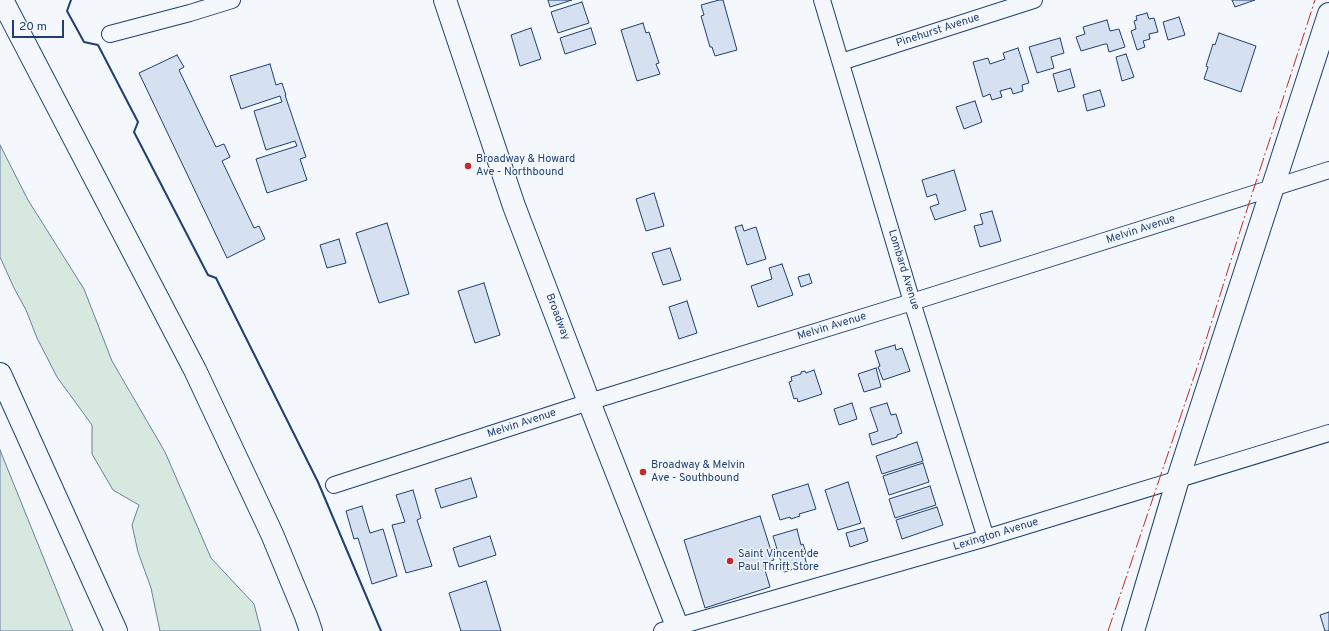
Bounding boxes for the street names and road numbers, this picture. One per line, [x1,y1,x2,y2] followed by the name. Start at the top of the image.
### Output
[894,11,982,51] street label: Pinehurst Avenue
[1105,213,1177,247] street label: Melvin Avenue
[885,228,921,312] street label: Lombard Avenue
[542,292,572,342] street label: Broadway
[796,310,868,344] street label: Melvin Avenue
[486,407,558,441] street label: Melvin Avenue
[952,516,1040,554] street label: Lexington Avenue

